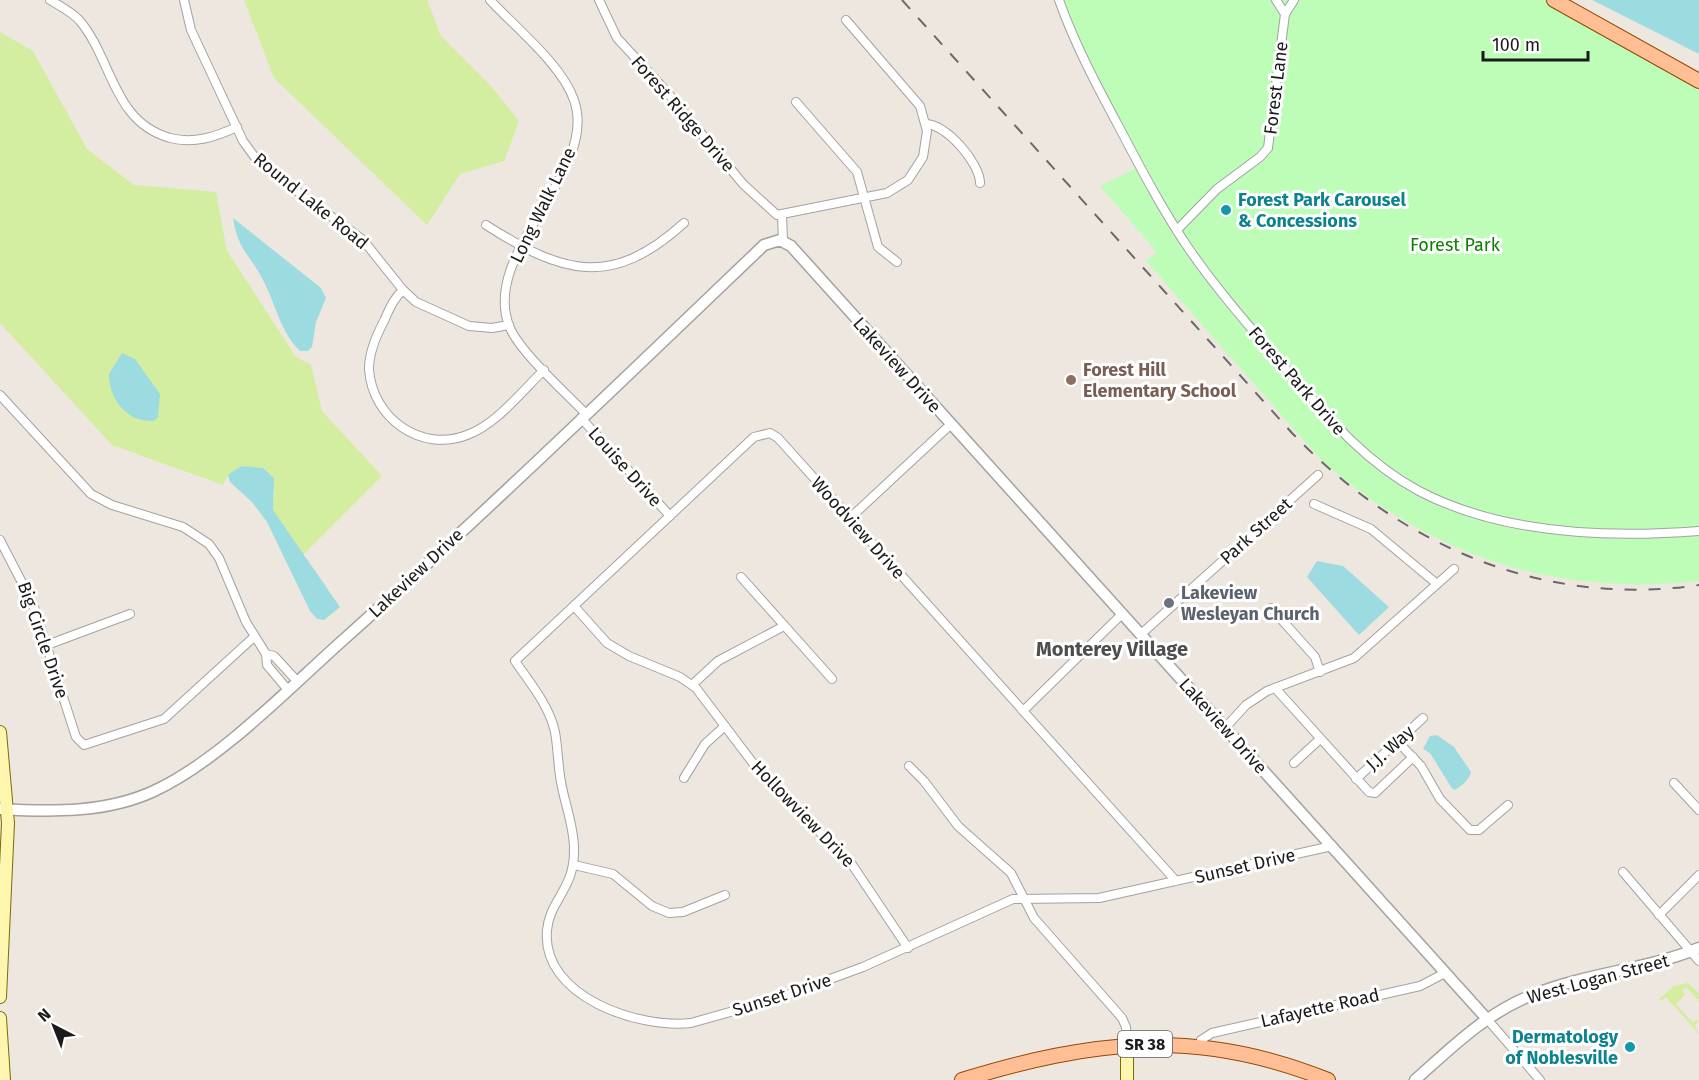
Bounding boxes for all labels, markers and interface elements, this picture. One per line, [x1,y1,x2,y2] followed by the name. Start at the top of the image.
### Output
[1483,24,1588,62] scale bar
[1492,34,1540,56] text: 100 m
[1259,40,1293,136] street label: Forest Lane
[626,51,740,177] street label: Forest Ridge Drive
[506,144,580,266] street label: Long Walk Lane
[249,148,373,254] street label: Round Lake Road
[1238,189,1406,232] place label: Forest Park Carousel & Concessions
[1219,203,1233,217] marker: Forest Park Carousel & Concessions
[1410,234,1501,256] park label: Forest Park
[848,313,946,417] street label: Lakeview Drive
[1244,322,1350,440] street label: Forest Park Drive
[1083,359,1237,402] place label: Forest Hill Elementary School
[1064,373,1078,387] marker: Forest Hill Elementary School
[583,423,667,511] street label: Louise Drive
[806,472,910,584] street label: Woodview Drive
[1216,493,1297,569] street label: Park Street
[364,524,468,622] street label: Lakeview Drive
[13,579,73,701] street label: Big Circle Drive
[1181,582,1320,625] place label: Lakeview Wesleyan Church
[1162,596,1176,610] marker: Lakeview Wesleyan Church
[1036,637,1188,661] district label: Monterey Village
[1174,674,1272,778] street label: Lakeview Drive
[1361,721,1419,775] street label: J.J. Way
[746,756,860,872] street label: Hollowview Drive
[1193,844,1297,888] street label: Sunset Drive
[1525,949,1672,1009] street label: West Logan Street
[730,969,834,1021] street label: Sunset Drive
[1259,984,1381,1032] street label: Lafayette Road
[24,996,84,1056] north arrow
[34,1005,55,1026] text: N
[1505,1026,1619,1069] place label: Dermatology of Noblesville
[1118,1031,1172,1057] road number: SR 38
[1623,1040,1637,1054] marker: Dermatology of Noblesville

